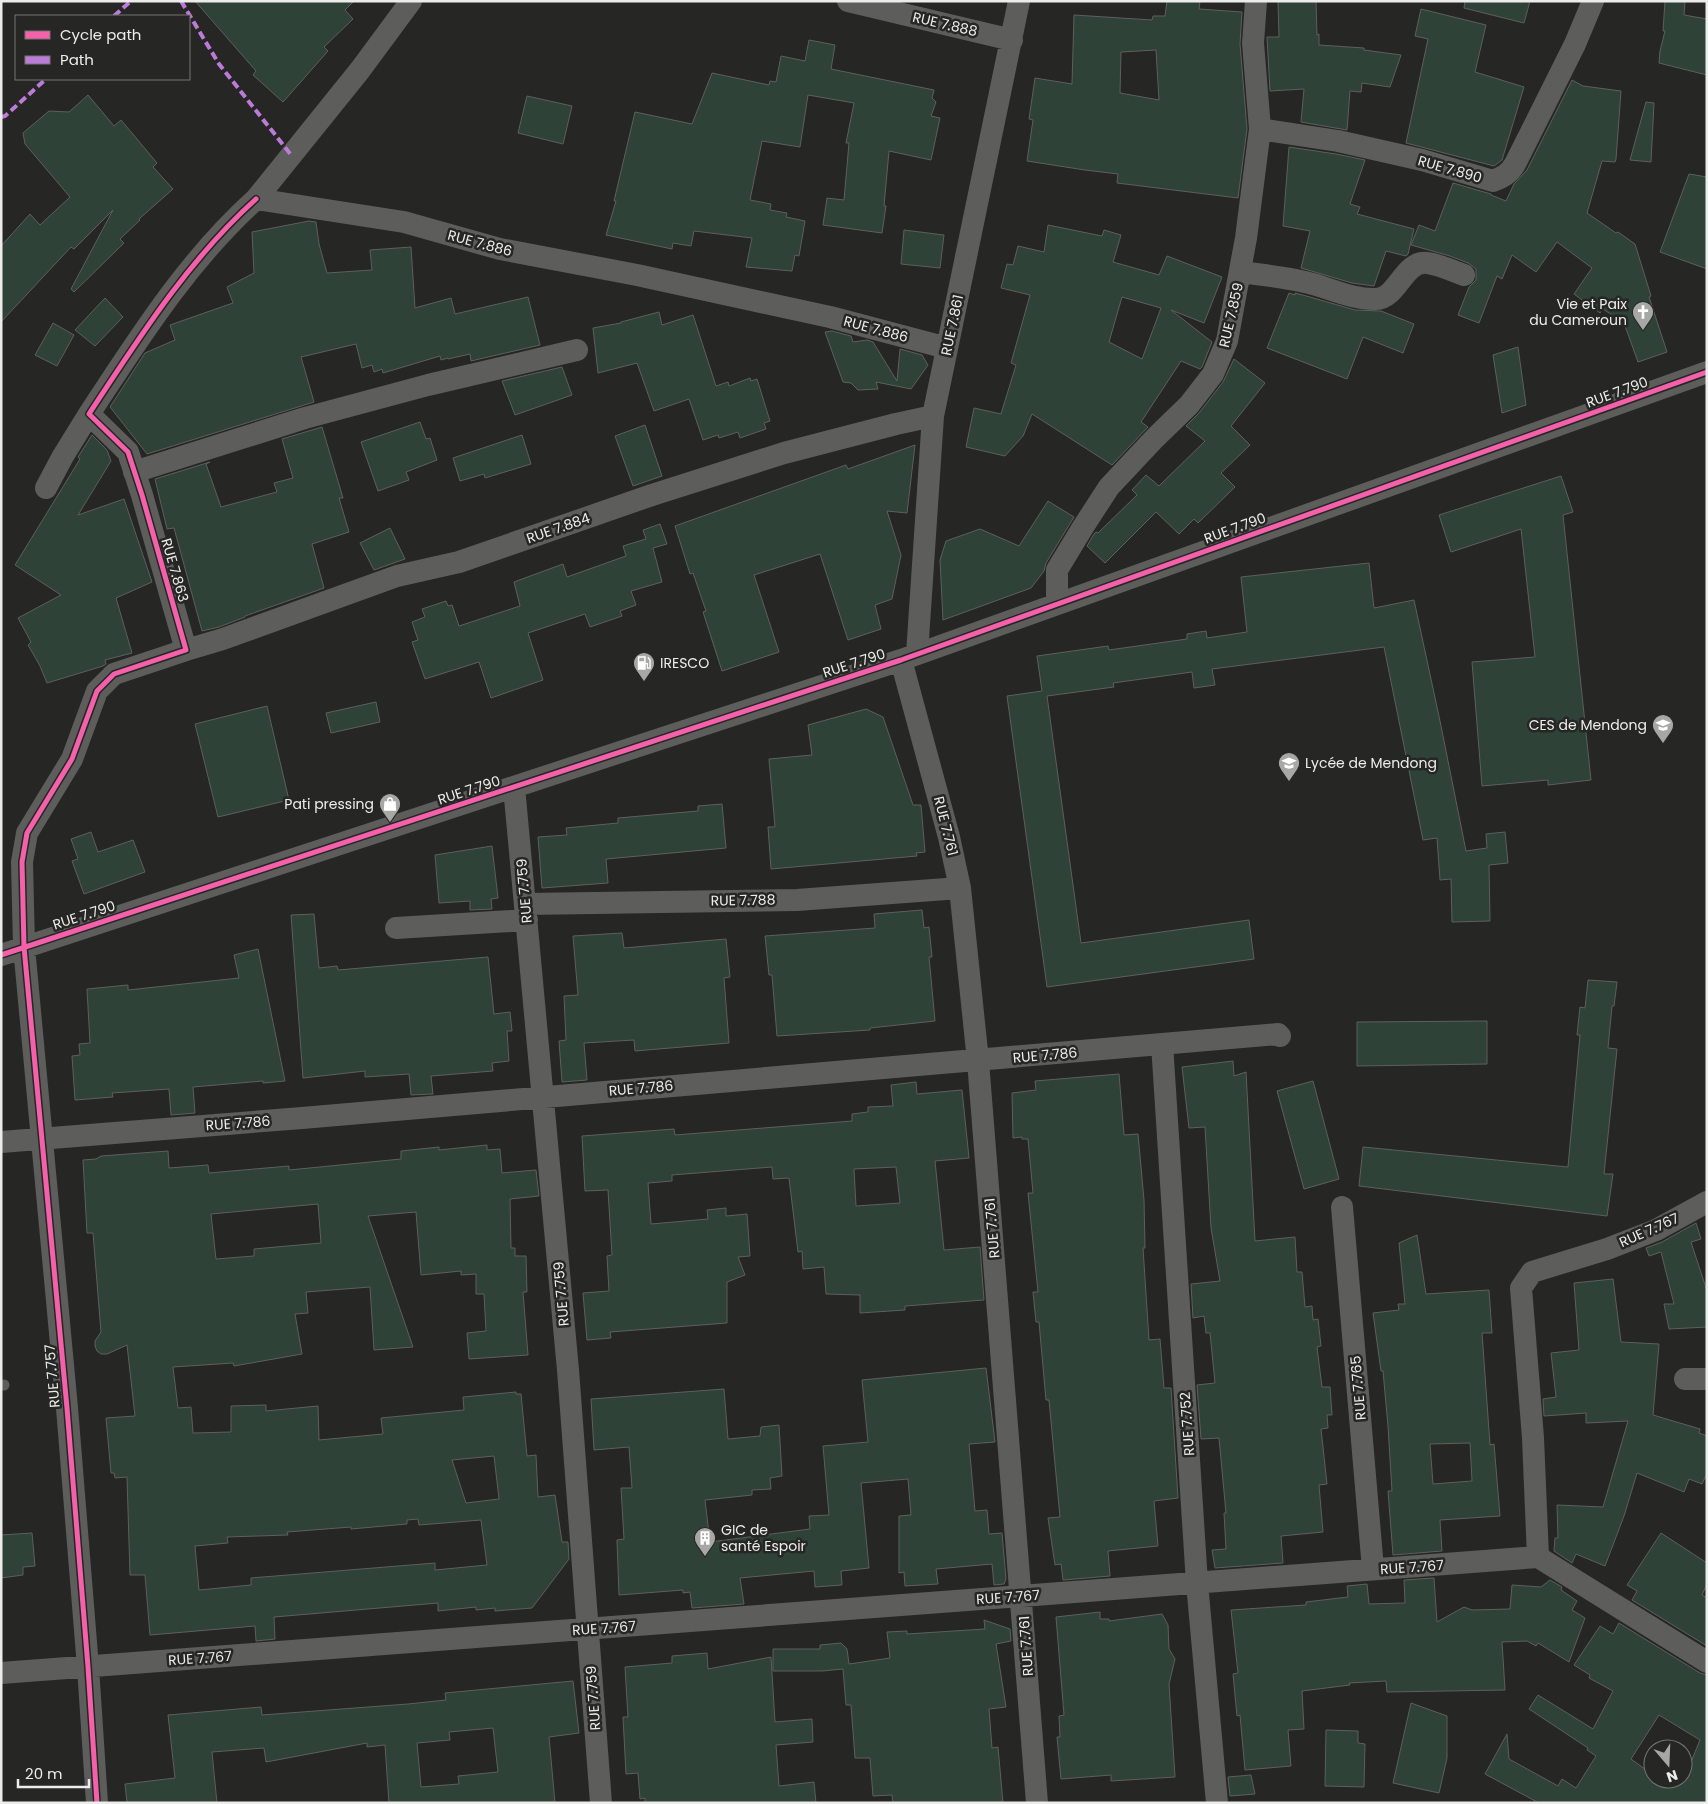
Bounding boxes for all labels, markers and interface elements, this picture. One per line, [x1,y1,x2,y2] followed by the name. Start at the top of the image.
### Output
[911,7,980,41] street label: RUE 7.888
[15,15,190,80] legend
[60,24,141,45] text: Cycle path
[60,49,94,70] text: Path
[1416,150,1484,188] street label: RUE 7.890
[446,225,515,261] street label: RUE 7.886
[1214,281,1248,349] street label: RUE 7.859
[936,293,968,357] street label: RUE 7.861
[1529,294,1627,330] place label: Vie et Paix du Cameroun
[1631,300,1655,331] church icon: Vie et Paix du Cameroun
[842,311,911,347] street label: RUE 7.886
[1583,372,1651,412] street label: RUE 7.790
[524,508,593,548] street label: RUE 7.884
[1201,508,1269,548] street label: RUE 7.790
[156,536,194,604] street label: RUE 7.863
[820,643,888,683] street label: RUE 7.790
[632,651,656,682] fuel station icon: IRESCO
[660,653,709,673] place label: IRESCO
[1651,713,1675,744] school or university icon: CES de Mendong
[1529,715,1647,735] place label: CES de Mendong
[1277,751,1301,782] school or university icon: Lycée de Mendong
[1305,753,1437,773] place label: Lycée de Mendong
[435,770,503,810] street label: RUE 7.790
[378,792,402,823] shop icon: Pati pressing
[284,794,374,814] place label: Pati pressing
[929,794,963,858] street label: RUE 7.761
[511,858,537,924] street label: RUE 7.759
[710,889,776,911] street label: RUE 7.788
[50,895,118,935] street label: RUE 7.790
[1012,1042,1078,1068] street label: RUE 7.786
[608,1075,674,1101] street label: RUE 7.786
[205,1111,271,1135] street label: RUE 7.786
[979,1197,1005,1259] street label: RUE 7.761
[1616,1208,1682,1252] street label: RUE 7.767
[548,1261,574,1327] street label: RUE 7.759
[39,1343,65,1409] street label: RUE 7.757
[1345,1355,1371,1421] street label: RUE 7.765
[1175,1391,1199,1457] street label: RUE 7.752
[721,1520,806,1556] place label: GIC de santé Espoir
[693,1526,717,1557] building icon: GIC de santé Espoir
[1380,1555,1445,1579] street label: RUE 7.767
[976,1585,1041,1609] street label: RUE 7.767
[1014,1615,1038,1677] street label: RUE 7.761
[572,1616,637,1640] street label: RUE 7.767
[168,1646,233,1670] street label: RUE 7.767
[581,1665,605,1731] street label: RUE 7.759
[1643,1739,1693,1789] north arrow
[18,1756,89,1788] scale bar
[25,1763,63,1784] text: 20 m
[1664,1765,1680,1787] text: N

